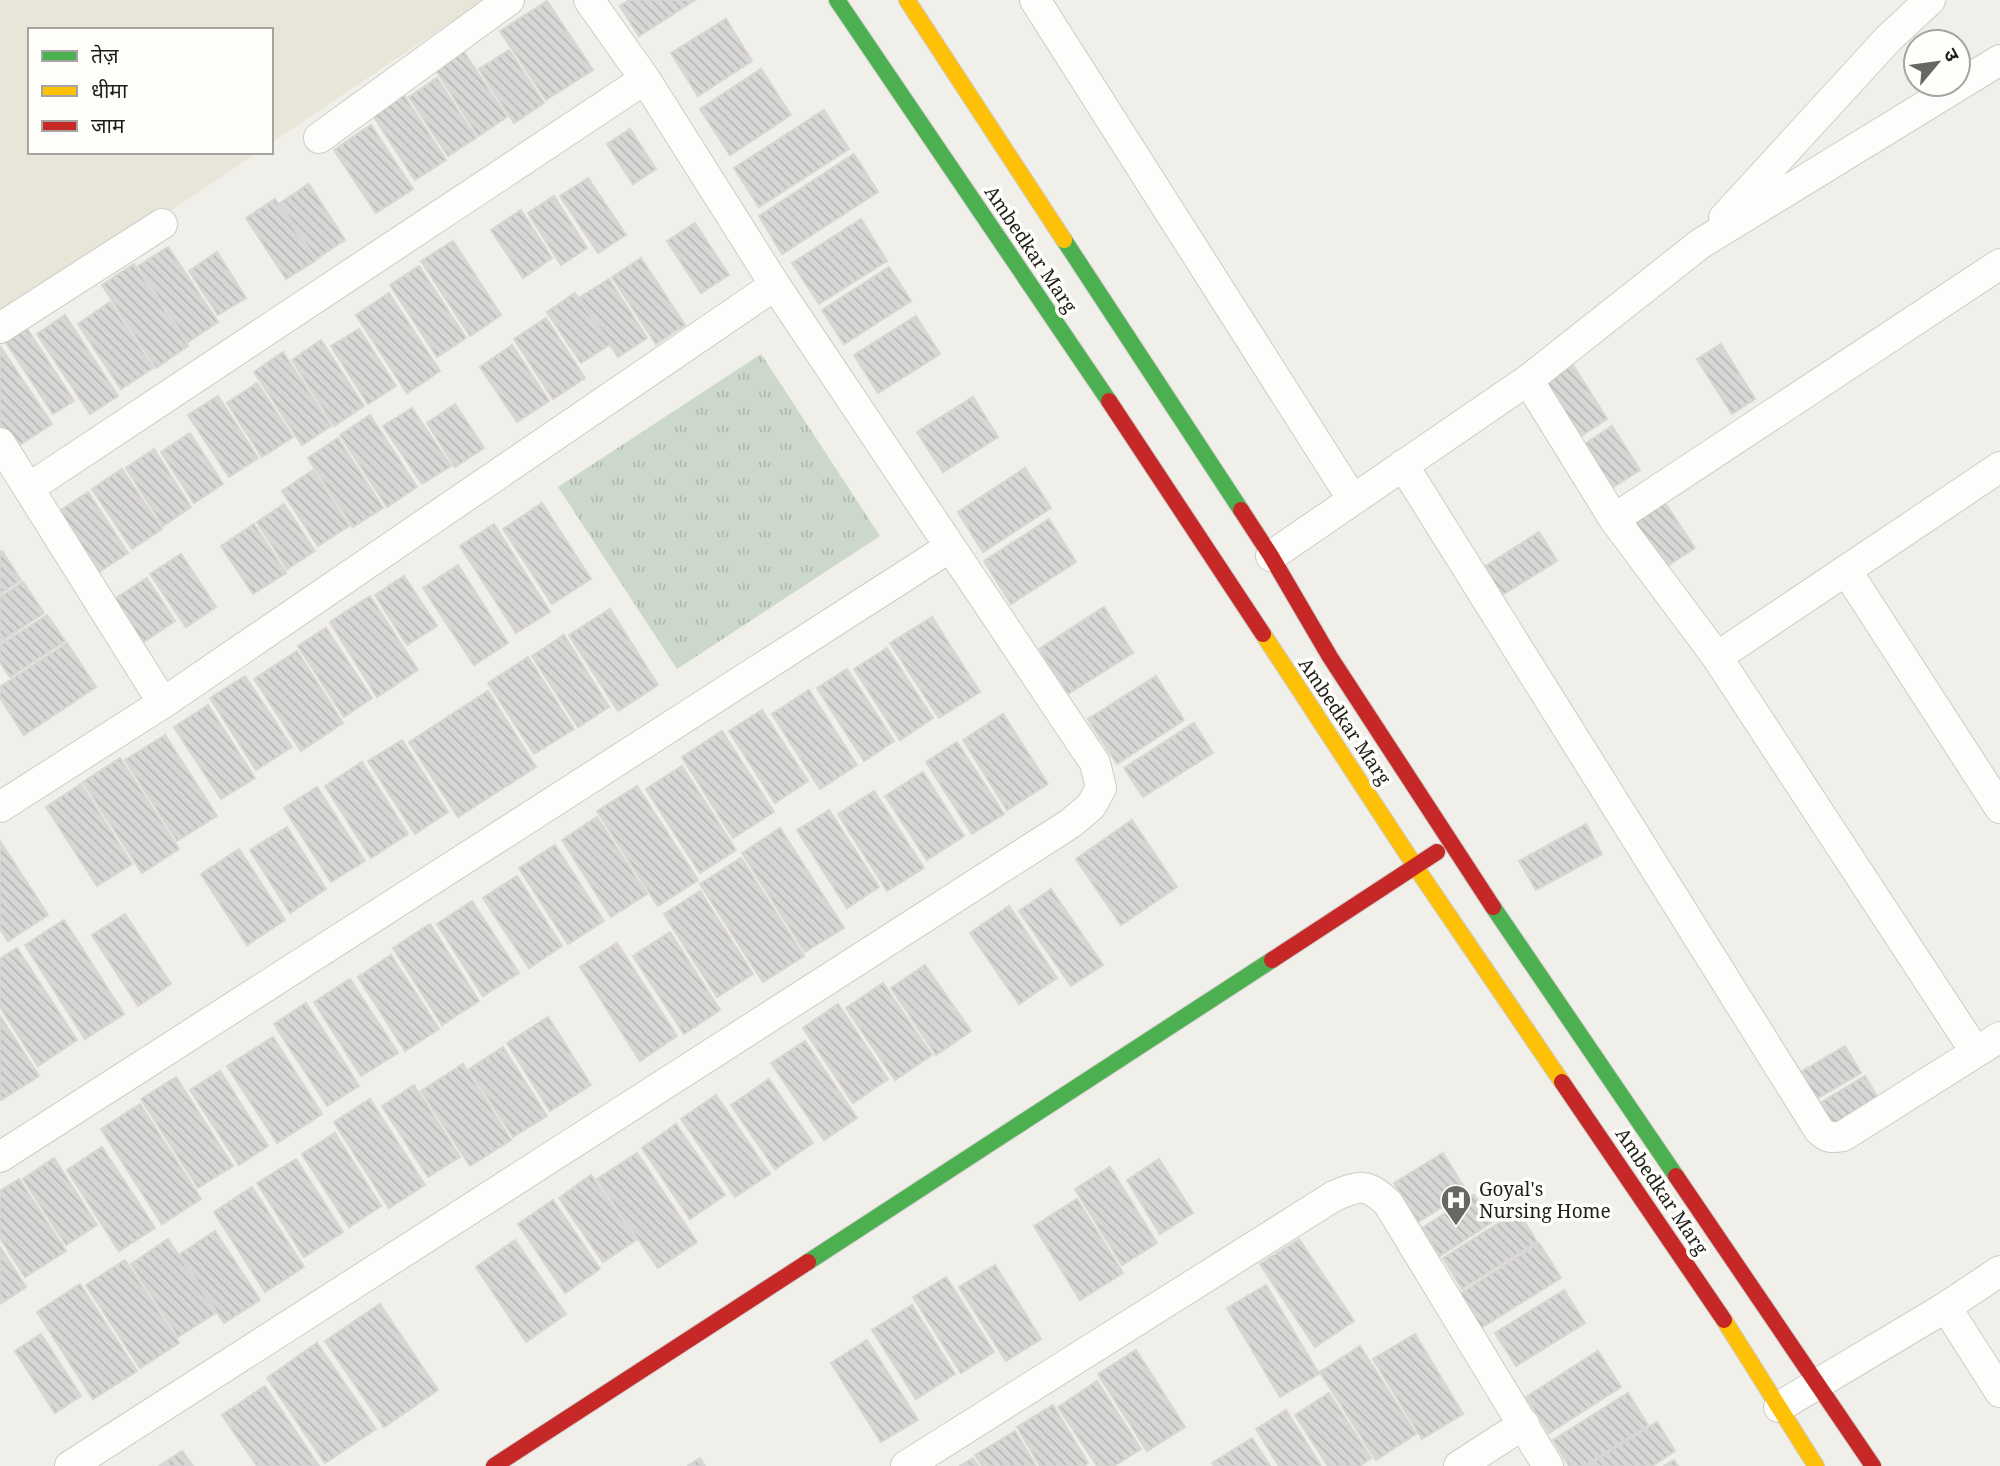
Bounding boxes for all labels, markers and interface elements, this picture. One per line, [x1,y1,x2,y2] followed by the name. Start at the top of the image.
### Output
[28,28,273,154] legend
[1902,28,1972,98] north arrow
[91,41,119,69] text: तेज़
[1938,44,1966,67] text: उ
[91,76,128,104] text: धीमा
[91,111,125,139] text: जाम
[979,180,1083,318] street label: Ambedkar Marg
[1293,652,1397,790] street label: Ambedkar Marg
[1610,1122,1714,1260] street label: Ambedkar Marg
[1479,1176,1611,1224] place label: Goyal's Nursing Home
[1439,1183,1473,1227] hospital icon: Goyal's Nursing Home

